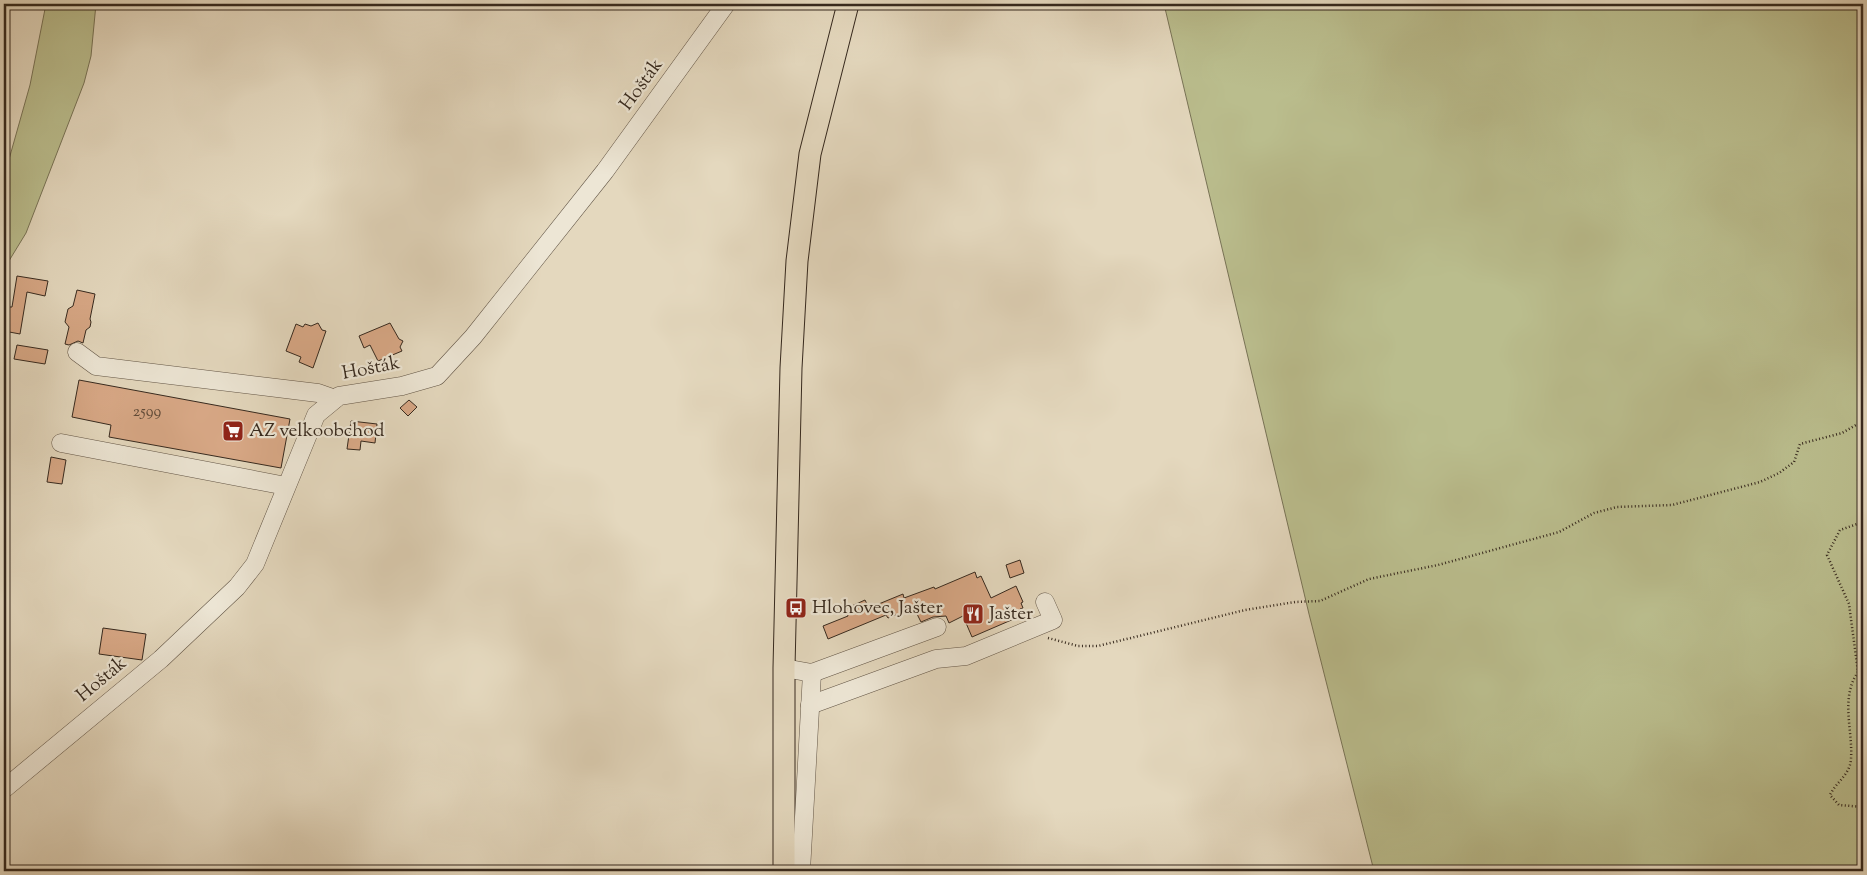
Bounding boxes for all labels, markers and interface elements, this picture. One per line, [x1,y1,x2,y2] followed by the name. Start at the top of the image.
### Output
[614,53,670,117] street label: Hošták
[340,350,403,388] street label: Hošták
[133,401,161,424] house number: 2599
[249,418,385,445] place label: AZ velkoobchod
[221,419,245,443] supermarket icon: AZ velkoobchod
[812,595,943,622] place label: Hlohovec, Jašter
[784,596,808,620] bus stop icon: Hlohovec, Jašter
[988,601,1033,628] place label: Jašter
[961,602,985,626] restaurant icon: Jašter
[71,650,134,709] street label: Hošták

